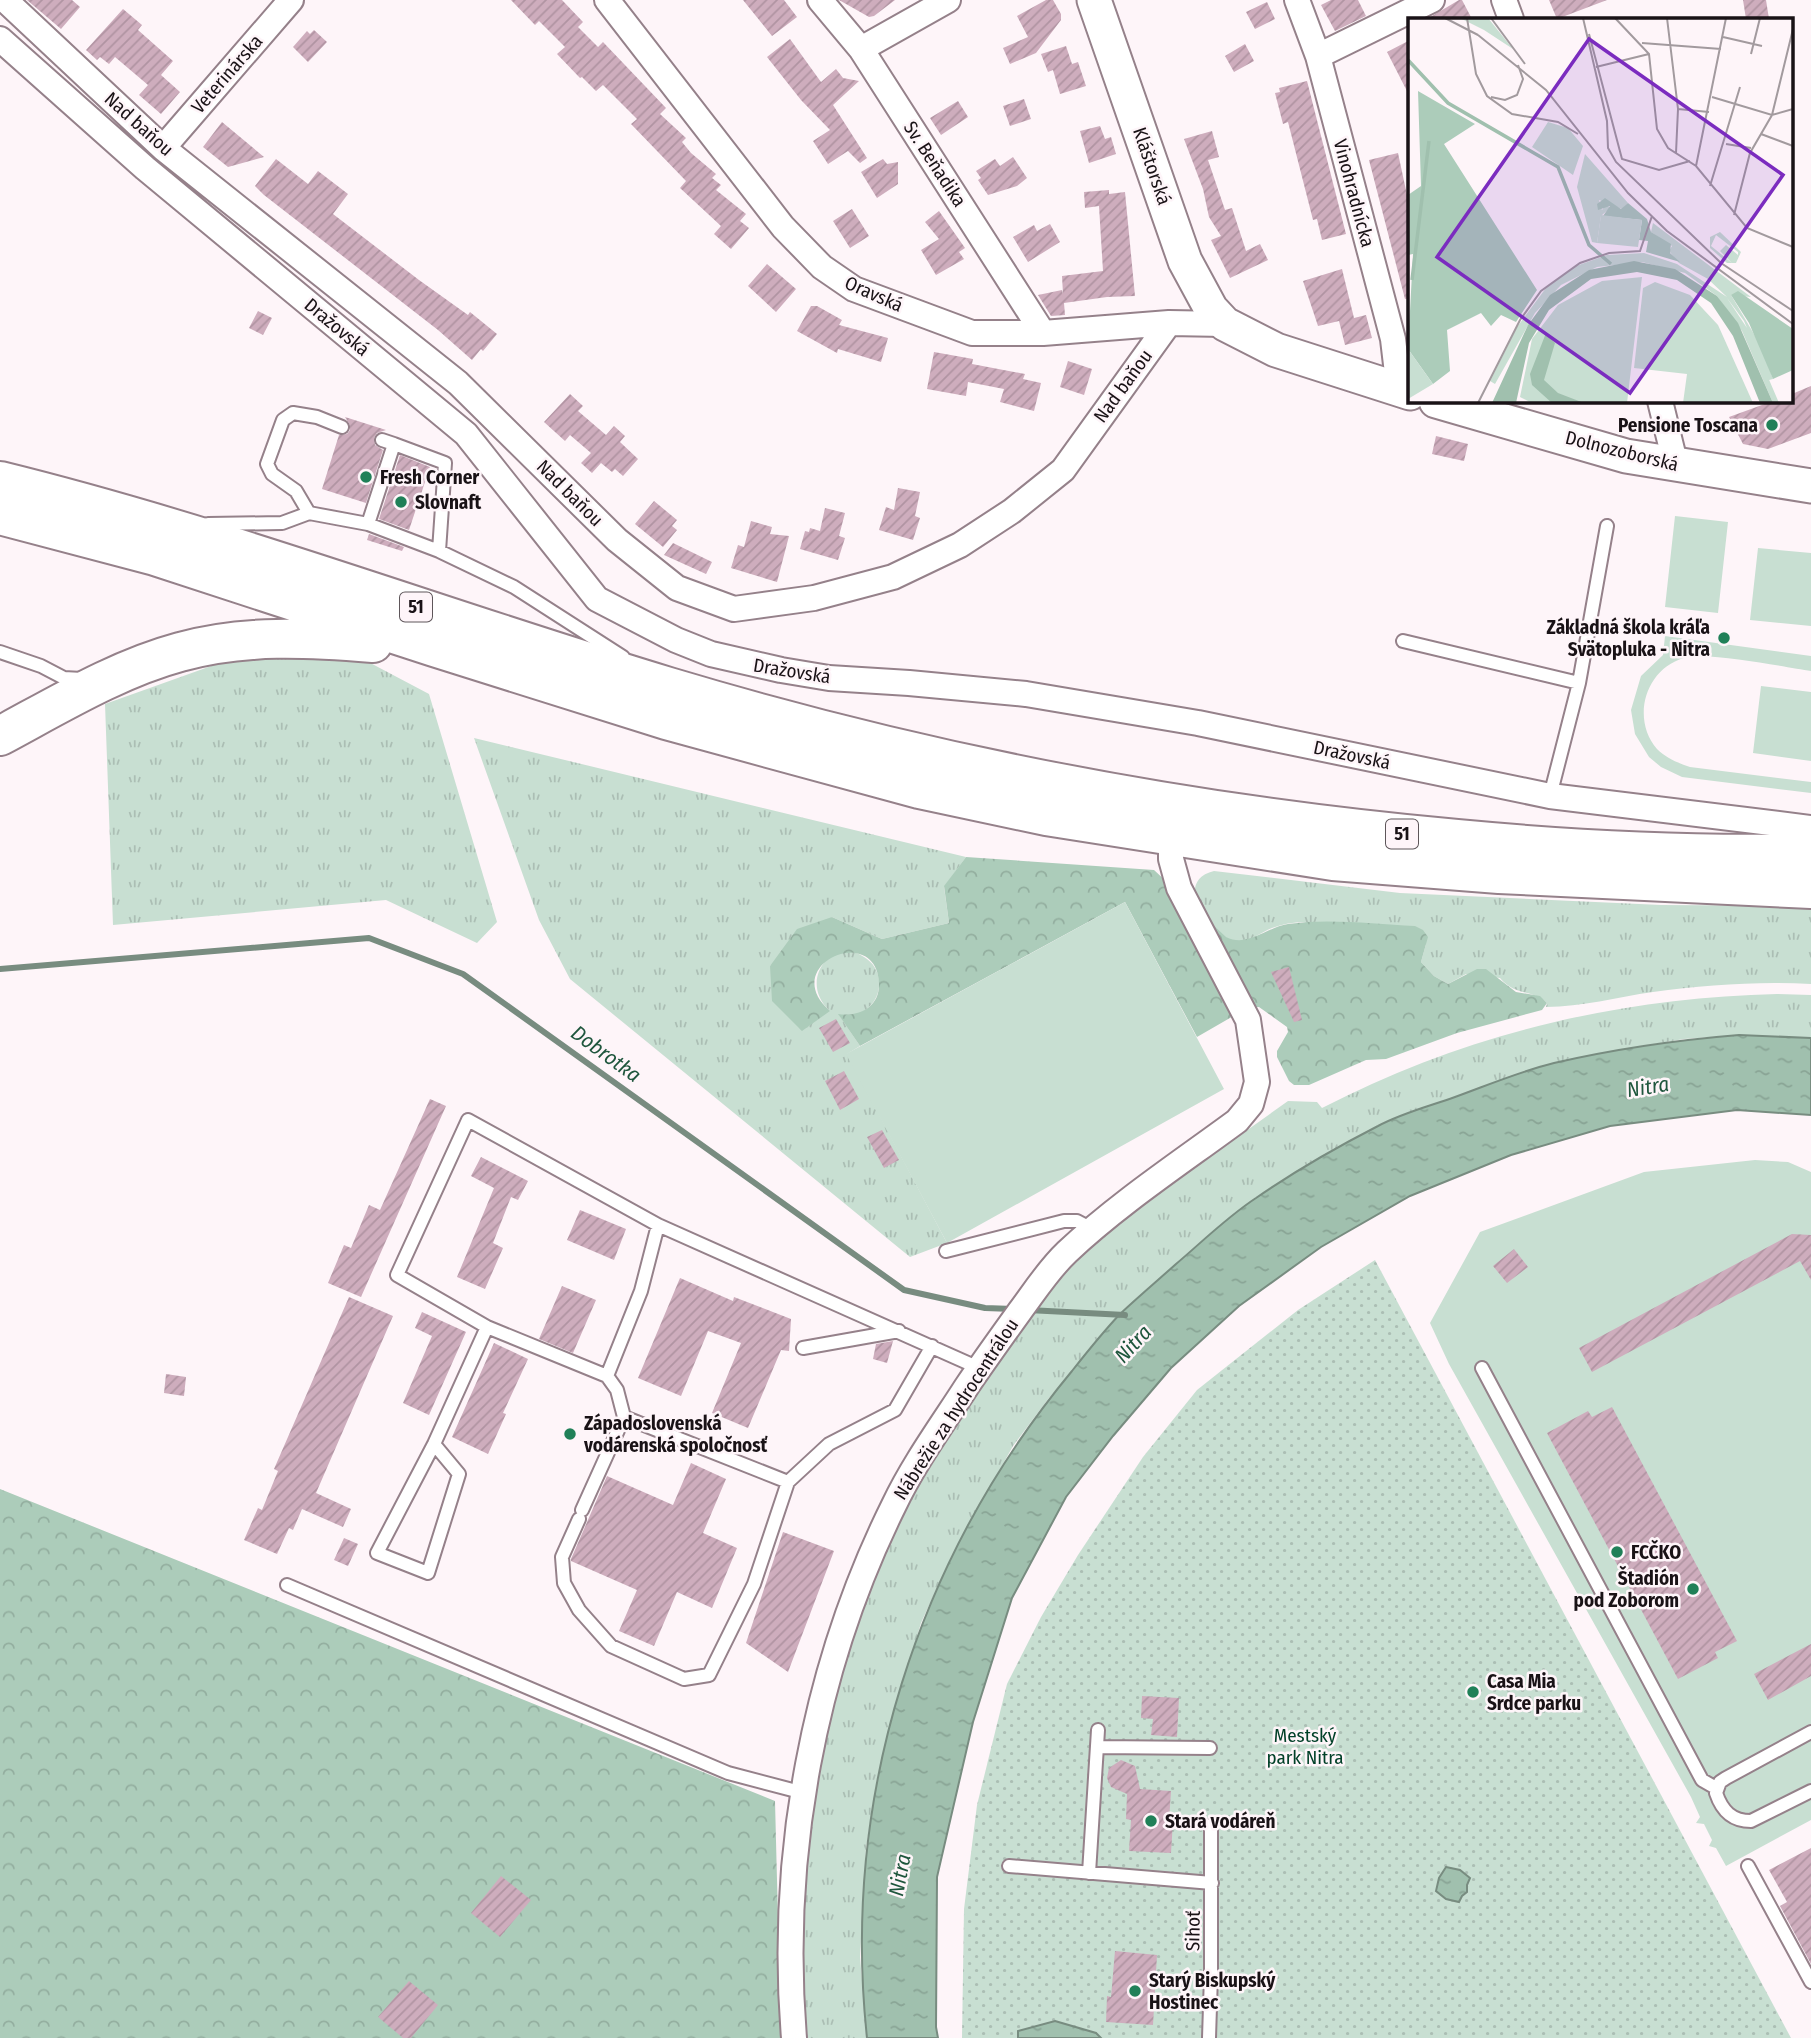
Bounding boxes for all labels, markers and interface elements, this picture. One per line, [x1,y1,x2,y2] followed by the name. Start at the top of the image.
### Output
[1408,18,1794,402] inset map
[187,30,267,118] street label: Veterinárska
[100,87,178,161] street label: Nad baňou
[899,117,971,211] street label: Sv. Beňadika
[1128,124,1176,208] street label: Kláštorská
[1329,136,1379,250] street label: Vinohradnícka
[841,271,907,317] street label: Oravská
[300,293,374,361] street label: Dražovská
[1089,345,1157,427] street label: Nad baňou
[1618,414,1758,437] place label: Pensione Toscana
[1764,417,1780,433] marker: Pensione Toscana
[1563,426,1681,476] street label: Dolnozoborská
[532,455,608,531] street label: Nad baňou
[380,466,480,489] place label: Fresh Corner
[358,469,374,485] marker: Fresh Corner
[415,491,482,514] place label: Slovnaft
[393,494,409,510] marker: Slovnaft
[400,592,432,622] road number: 51
[1547,616,1710,661] place label: Základná škola kráľa Svätopluka - Nitra
[1716,630,1732,646] marker: Základná škola kráľa Svätopluka - Nitra
[752,654,832,688] street label: Dražovská
[1311,736,1393,774] street label: Dražovská
[1386,820,1418,848] road number: 51
[566,1020,646,1088] water label: Dobrotka
[1625,1071,1671,1103] water label: Nitra
[889,1314,1023,1504] street label: Nábrežie za hydrocentrálou
[1109,1320,1157,1368] water label: Nitra
[583,1412,769,1457] place label: Západoslovenská vodárenská spoločnosť
[562,1426,578,1442] marker: Západoslovenská vodárenská spoločnosť
[1631,1539,1681,1564] place label: FCČKO
[1609,1544,1625,1560] marker: FCČKO
[1574,1565,1679,1612] place label: Štadión pod Zoborom
[1685,1581,1701,1597] marker: Štadión pod Zoborom
[1487,1670,1581,1715] place label: Casa Mia Srdce parku
[1465,1684,1481,1700] marker: Casa Mia Srdce parku
[1266,1724,1344,1769] park label: Mestský park Nitra
[1165,1810,1275,1833] place label: Stará vodáreň
[1143,1813,1159,1829] marker: Stará vodáreň
[883,1852,917,1898] water label: Nitra
[1181,1910,1205,1951] street label: Sihoť
[1149,1969,1276,2014] place label: Starý Biskupský Hostinec
[1127,1983,1143,1999] marker: Starý Biskupský Hostinec

